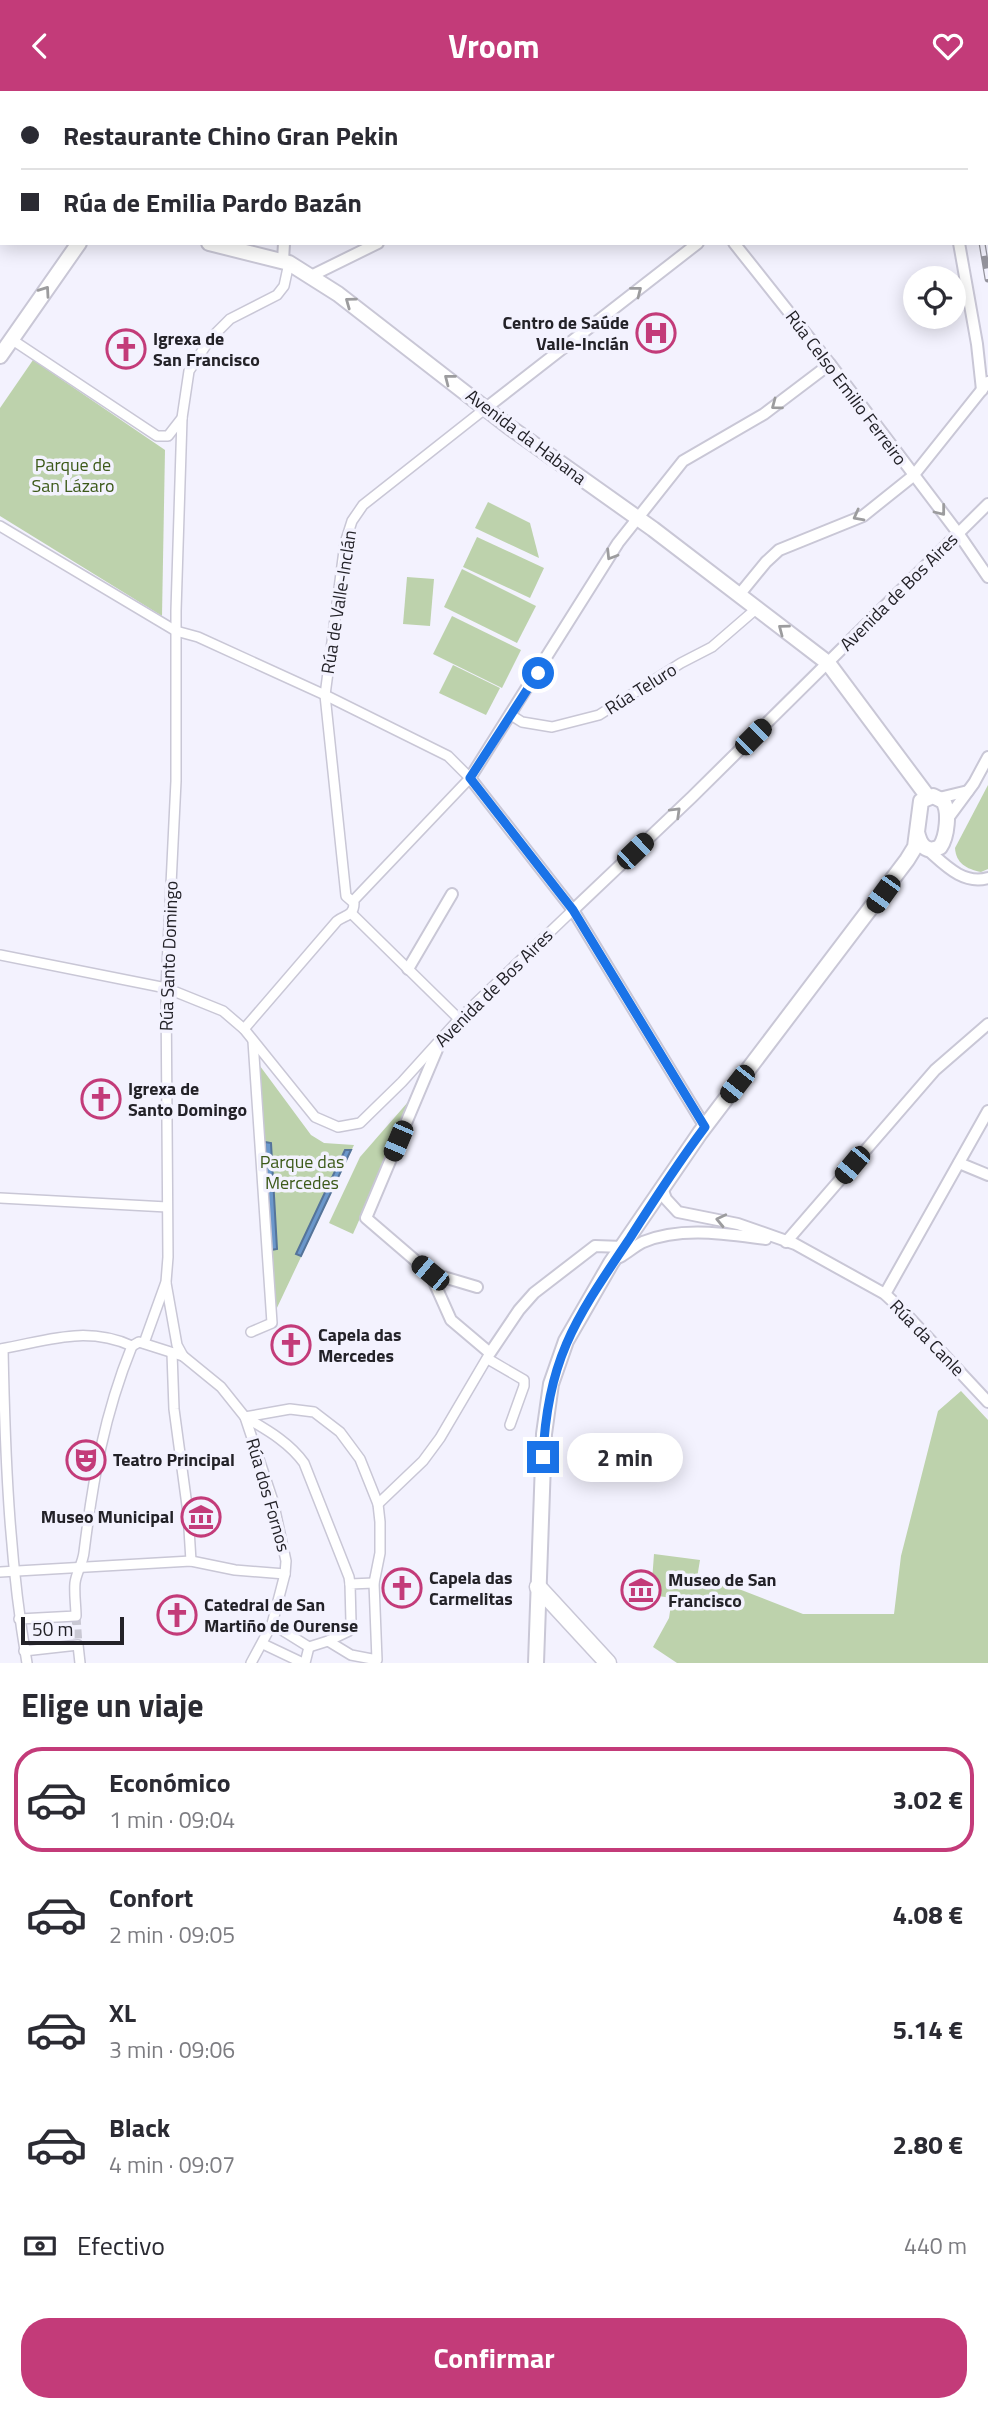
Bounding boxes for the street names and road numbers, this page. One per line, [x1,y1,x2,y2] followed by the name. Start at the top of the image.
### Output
[779,305,914,471] street label: Rúa Celso Emilio Ferreiro
[460,382,592,491] street label: Avenida da Habana
[833,526,964,657] street label: Avenida de Bos Aires
[314,528,363,676] street label: Rúa de Valle-Inclán
[600,656,682,721] street label: Rúa Teluro
[152,880,185,1032] street label: Rúa Santo Domingo
[428,922,559,1053] street label: Avenida de Bos Aires
[884,1293,971,1382] street label: Rúa da Canle
[239,1435,298,1555] street label: Rúa dos Fornos

